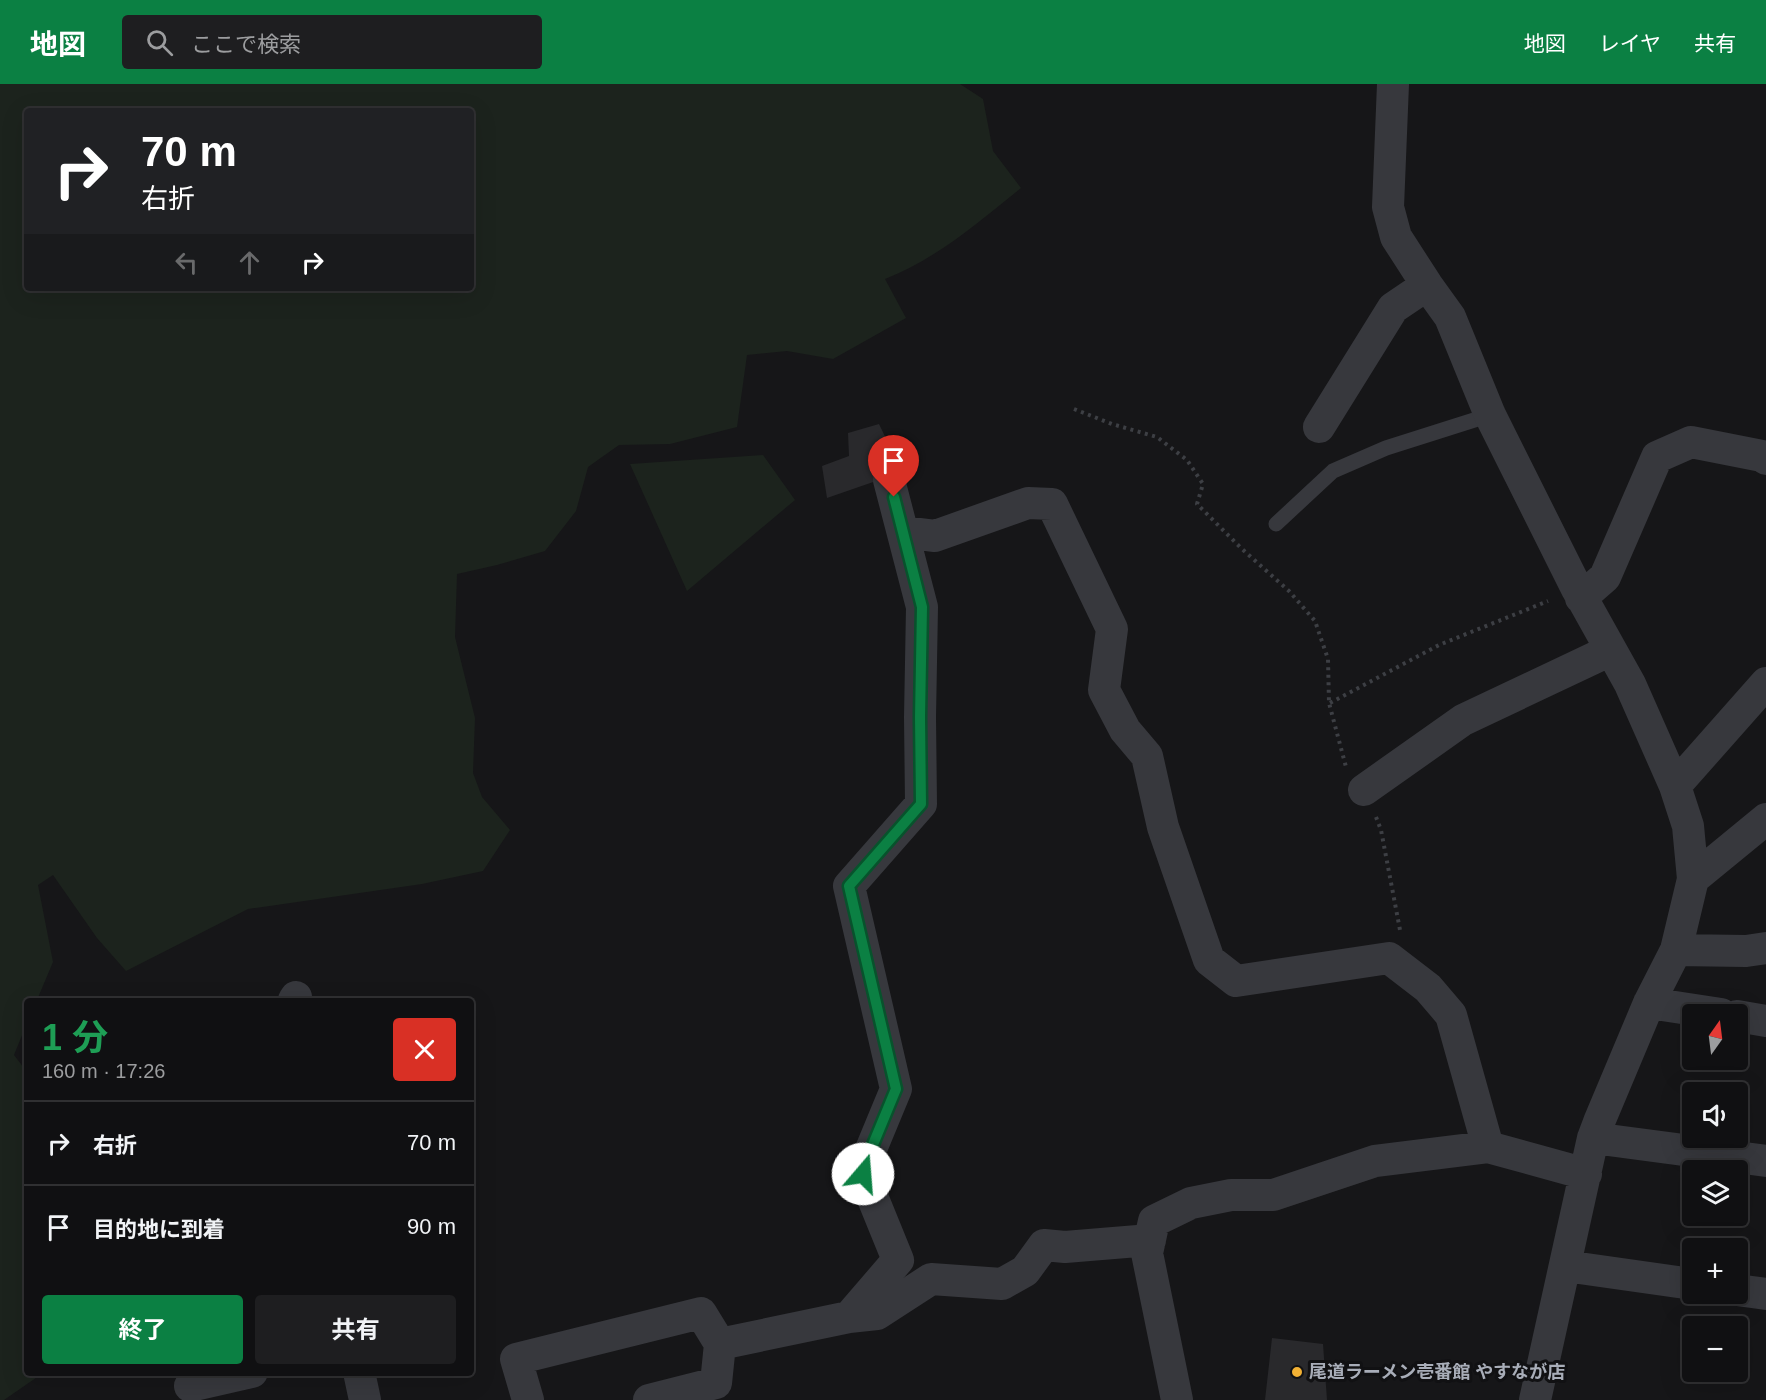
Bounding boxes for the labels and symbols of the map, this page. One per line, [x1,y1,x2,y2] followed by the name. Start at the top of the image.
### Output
[868,435,919,497] pin
[1682,1004,1748,1070] north arrow
[831,1142,895,1206] position arrow
[1309,1362,1565,1382] place label: 尾道ラーメン壱番館 やすなが店
[1290,1365,1304,1379] marker: 尾道ラーメン壱番館 やすなが店

